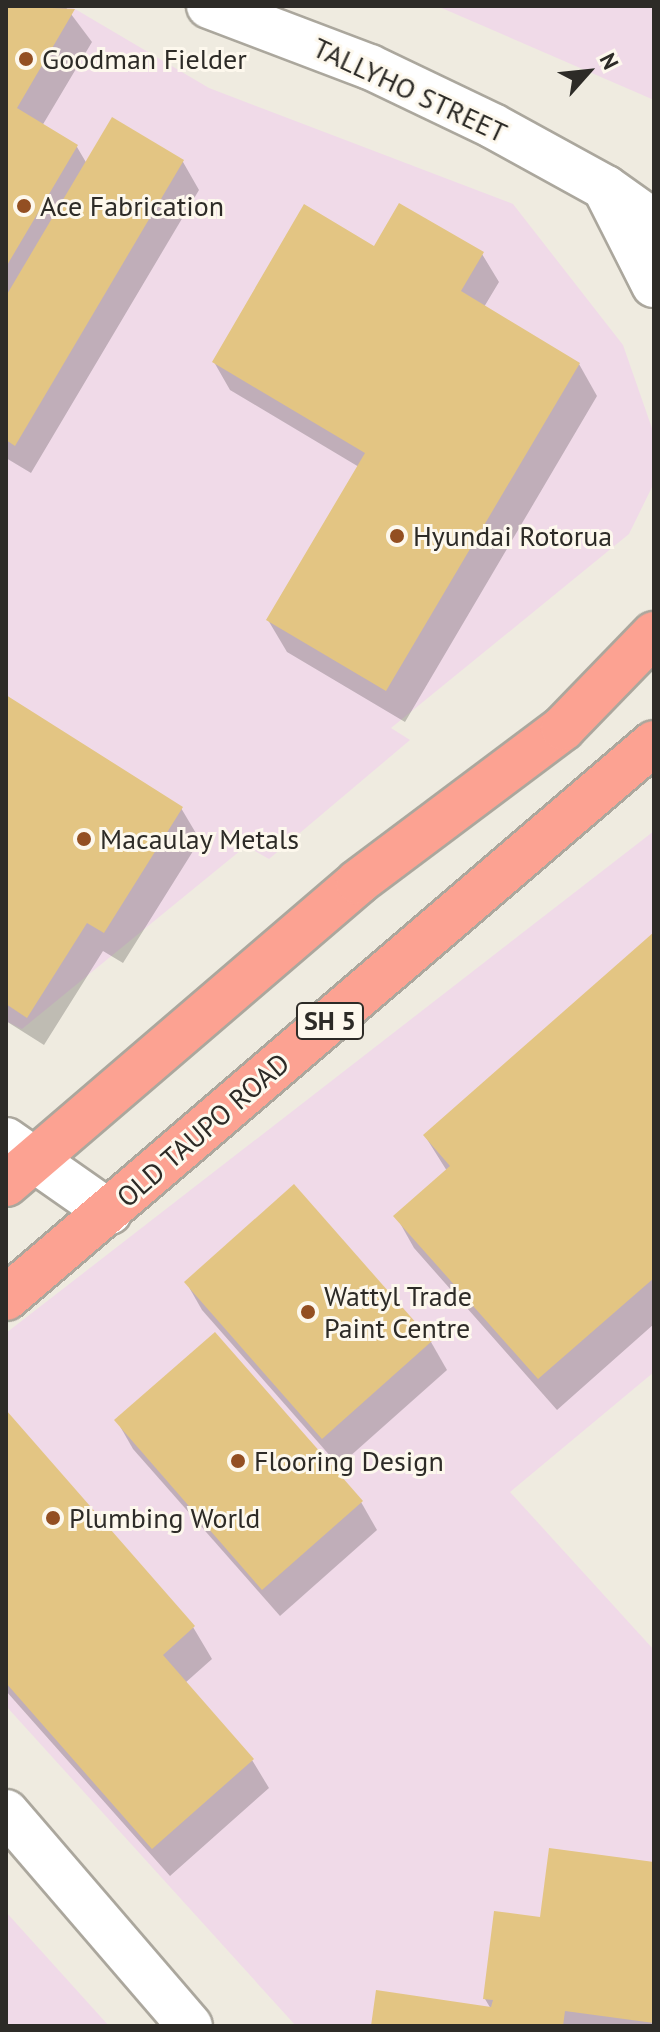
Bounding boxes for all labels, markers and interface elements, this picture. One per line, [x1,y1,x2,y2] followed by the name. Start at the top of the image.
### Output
[308,30,512,150] street label: TALLYHO STREET
[548,32,628,112] north arrow
[42,42,247,76] place label: Goodman Fielder
[594,48,625,74] text: N
[17,50,35,68] marker: Goodman Fielder
[40,189,224,223] place label: Ace Fabrication
[15,197,33,215] marker: Ace Fabrication
[413,519,612,553] place label: Hyundai Rotorua
[388,527,406,545] marker: Hyundai Rotorua
[100,822,300,856] place label: Macaulay Metals
[75,830,93,848] marker: Macaulay Metals
[294,999,366,1043] road number: SH 5
[110,1046,296,1214] street label: OLD TAUPO ROAD
[324,1279,473,1345] place label: Wattyl Trade Paint Centre
[299,1303,317,1321] marker: Wattyl Trade Paint Centre
[254,1444,444,1478] place label: Flooring Design
[229,1452,247,1470] marker: Flooring Design
[69,1501,261,1535] place label: Plumbing World
[44,1509,62,1527] marker: Plumbing World

